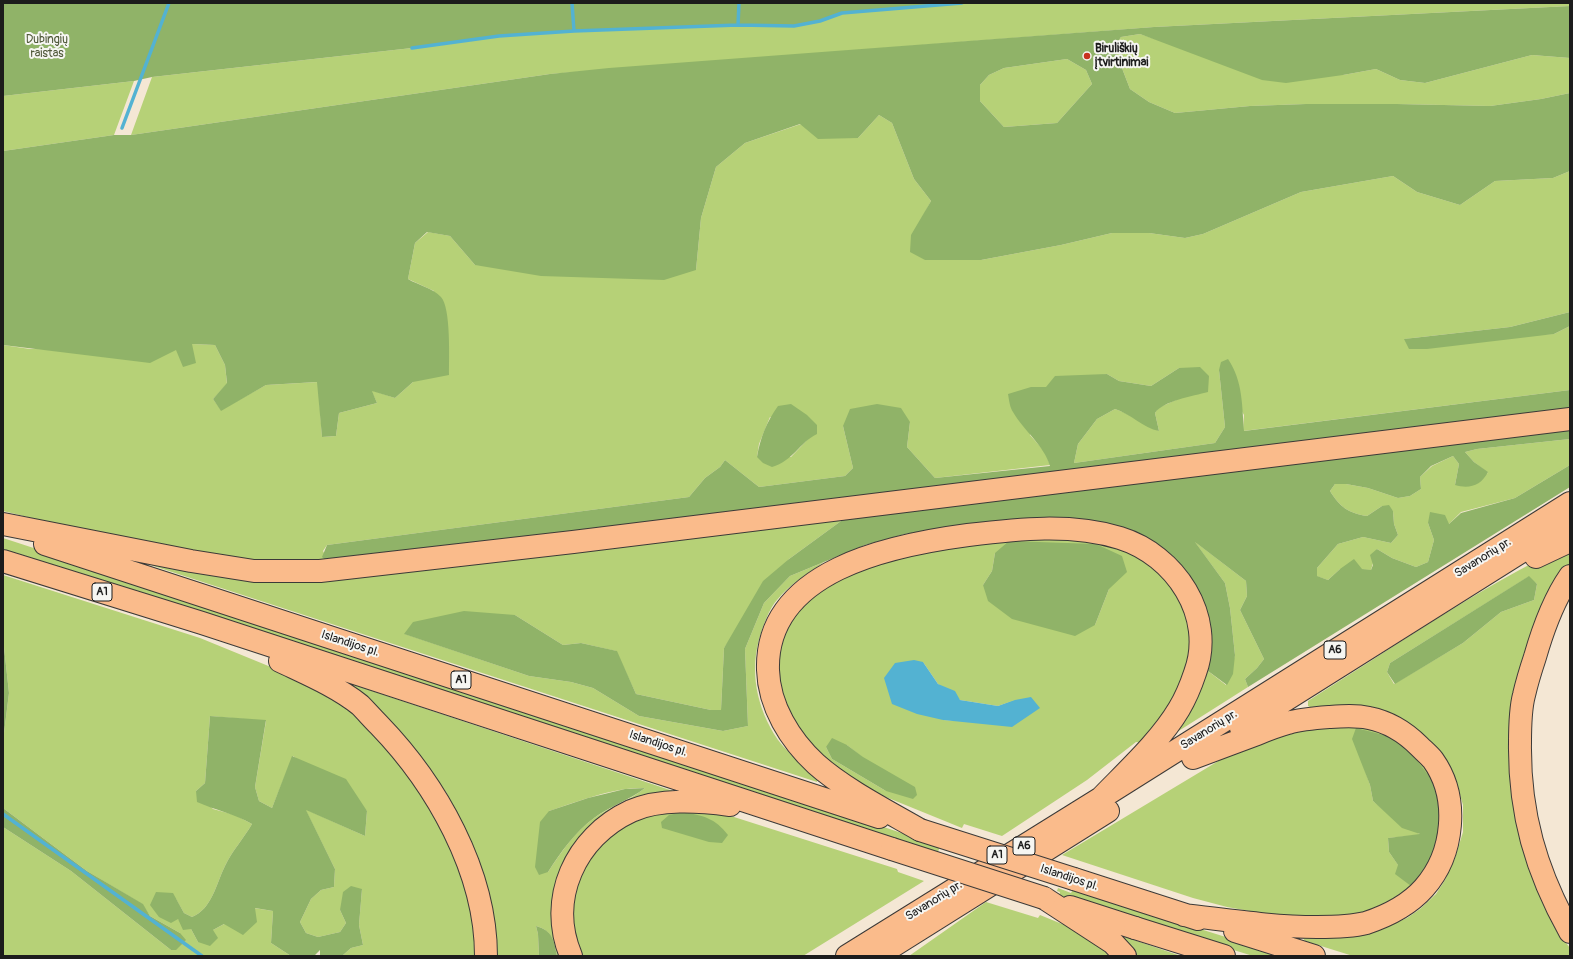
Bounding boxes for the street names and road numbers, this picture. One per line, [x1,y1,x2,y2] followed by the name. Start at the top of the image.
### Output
[1452,535,1514,581] street label: Savanorių pr.
[92,583,112,601] road number: A1
[319,628,381,660] street label: Islandijos pl.
[1324,641,1346,659] road number: A6
[451,671,471,689] road number: A1
[1178,707,1240,753] street label: Savanorių pr.
[627,728,689,760] street label: Islandijos pl.
[1013,837,1035,855] road number: A6
[987,846,1007,864] road number: A1
[1038,862,1100,894] street label: Islandijos pl.
[903,878,965,924] street label: Savanorių pr.

